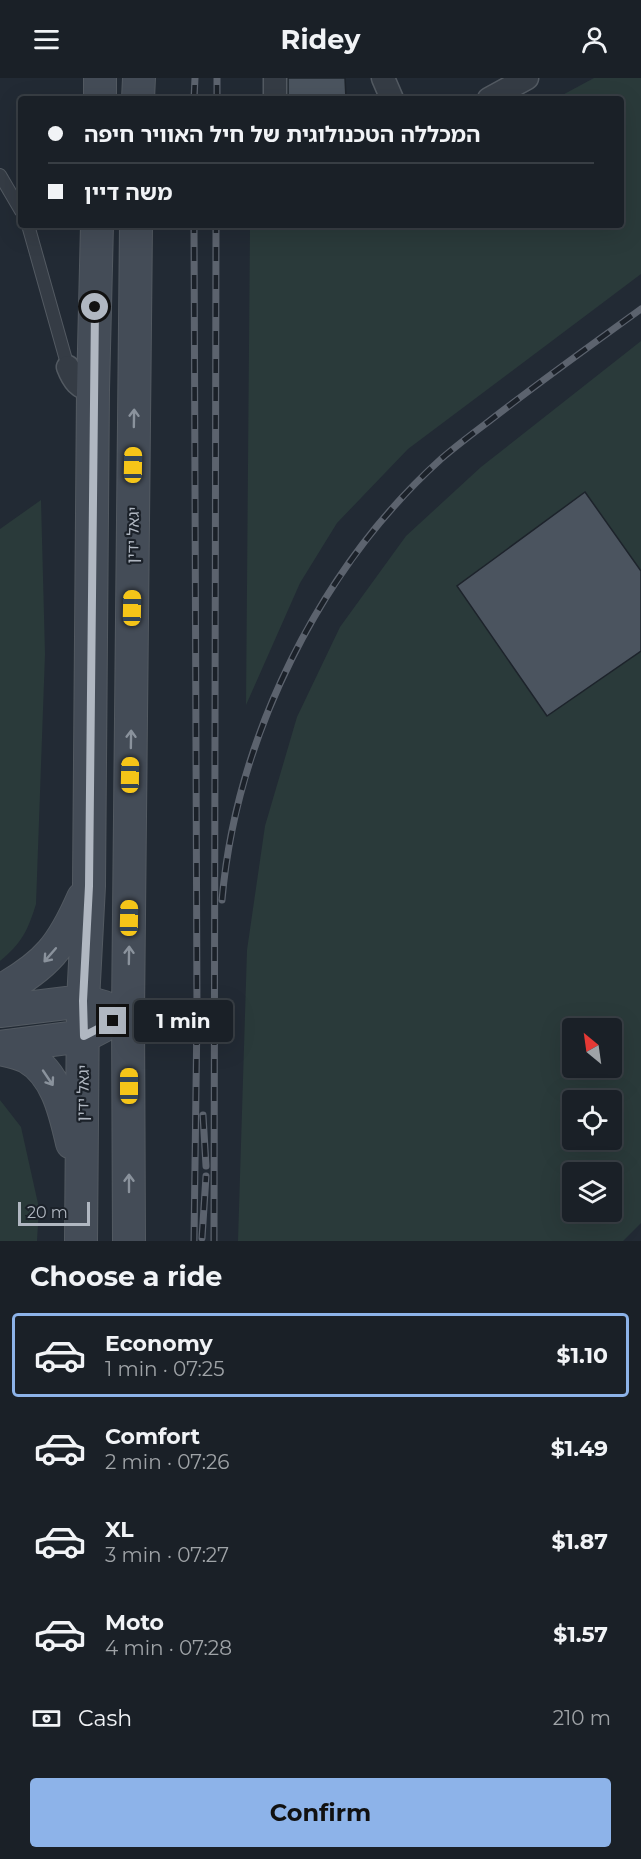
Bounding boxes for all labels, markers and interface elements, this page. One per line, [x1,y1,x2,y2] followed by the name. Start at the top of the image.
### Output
[30,23,63,56] icon: menu
[281,23,360,56] text: Ridey
[578,23,611,56] icon: person
[84,121,480,148] text: המכללה הטכנולוגית של חיל האוויר חיפה
[84,179,172,206] text: משה דיין
[81,293,108,320] route start
[128,409,140,429] one-way arrow
[124,447,142,483] car
[123,507,143,563] street label: יגאל ידין
[123,590,141,626] car
[125,730,137,750] one-way arrow
[121,757,139,793] car
[120,900,138,936] car
[123,946,135,966] one-way arrow
[43,947,57,962] one-way arrow
[134,1000,233,1042] callout: 1 min
[99,1007,126,1034] route end
[156,1009,211,1033] text: 1 min
[562,1018,622,1078] north arrow
[562,1018,622,1222] map controls
[73,1065,93,1121] street label: יגאל ידין
[120,1068,138,1104] car
[42,1070,54,1086] one-way arrow
[562,1090,622,1150] button: locate
[562,1162,622,1222] button: layers
[123,1173,135,1193] one-way arrow
[18,1199,90,1226] scale bar
[27,1203,68,1222] text: 20 m
[30,1260,222,1293] text: Choose a ride
[33,1328,87,1382] icon: car
[105,1330,213,1357] text: Economy
[557,1342,608,1369] text: $1.10
[105,1357,225,1381] text: 1 min · 07:25
[33,1421,87,1475] icon: car
[105,1423,200,1450] text: Comfort
[551,1435,608,1462] text: $1.49
[105,1450,229,1474] text: 2 min · 07:26
[33,1514,87,1568] icon: car
[105,1516,134,1543] text: XL
[551,1528,608,1555] text: $1.87
[105,1543,229,1567] text: 3 min · 07:27
[33,1607,87,1661] icon: car
[105,1609,164,1636] text: Moto
[553,1621,608,1648] text: $1.57
[105,1636,232,1660] text: 4 min · 07:28
[30,1702,63,1735] icon: cash
[78,1705,132,1732] text: Cash
[553,1706,611,1730] text: 210 m
[30,1778,611,1847] button: Confirm

